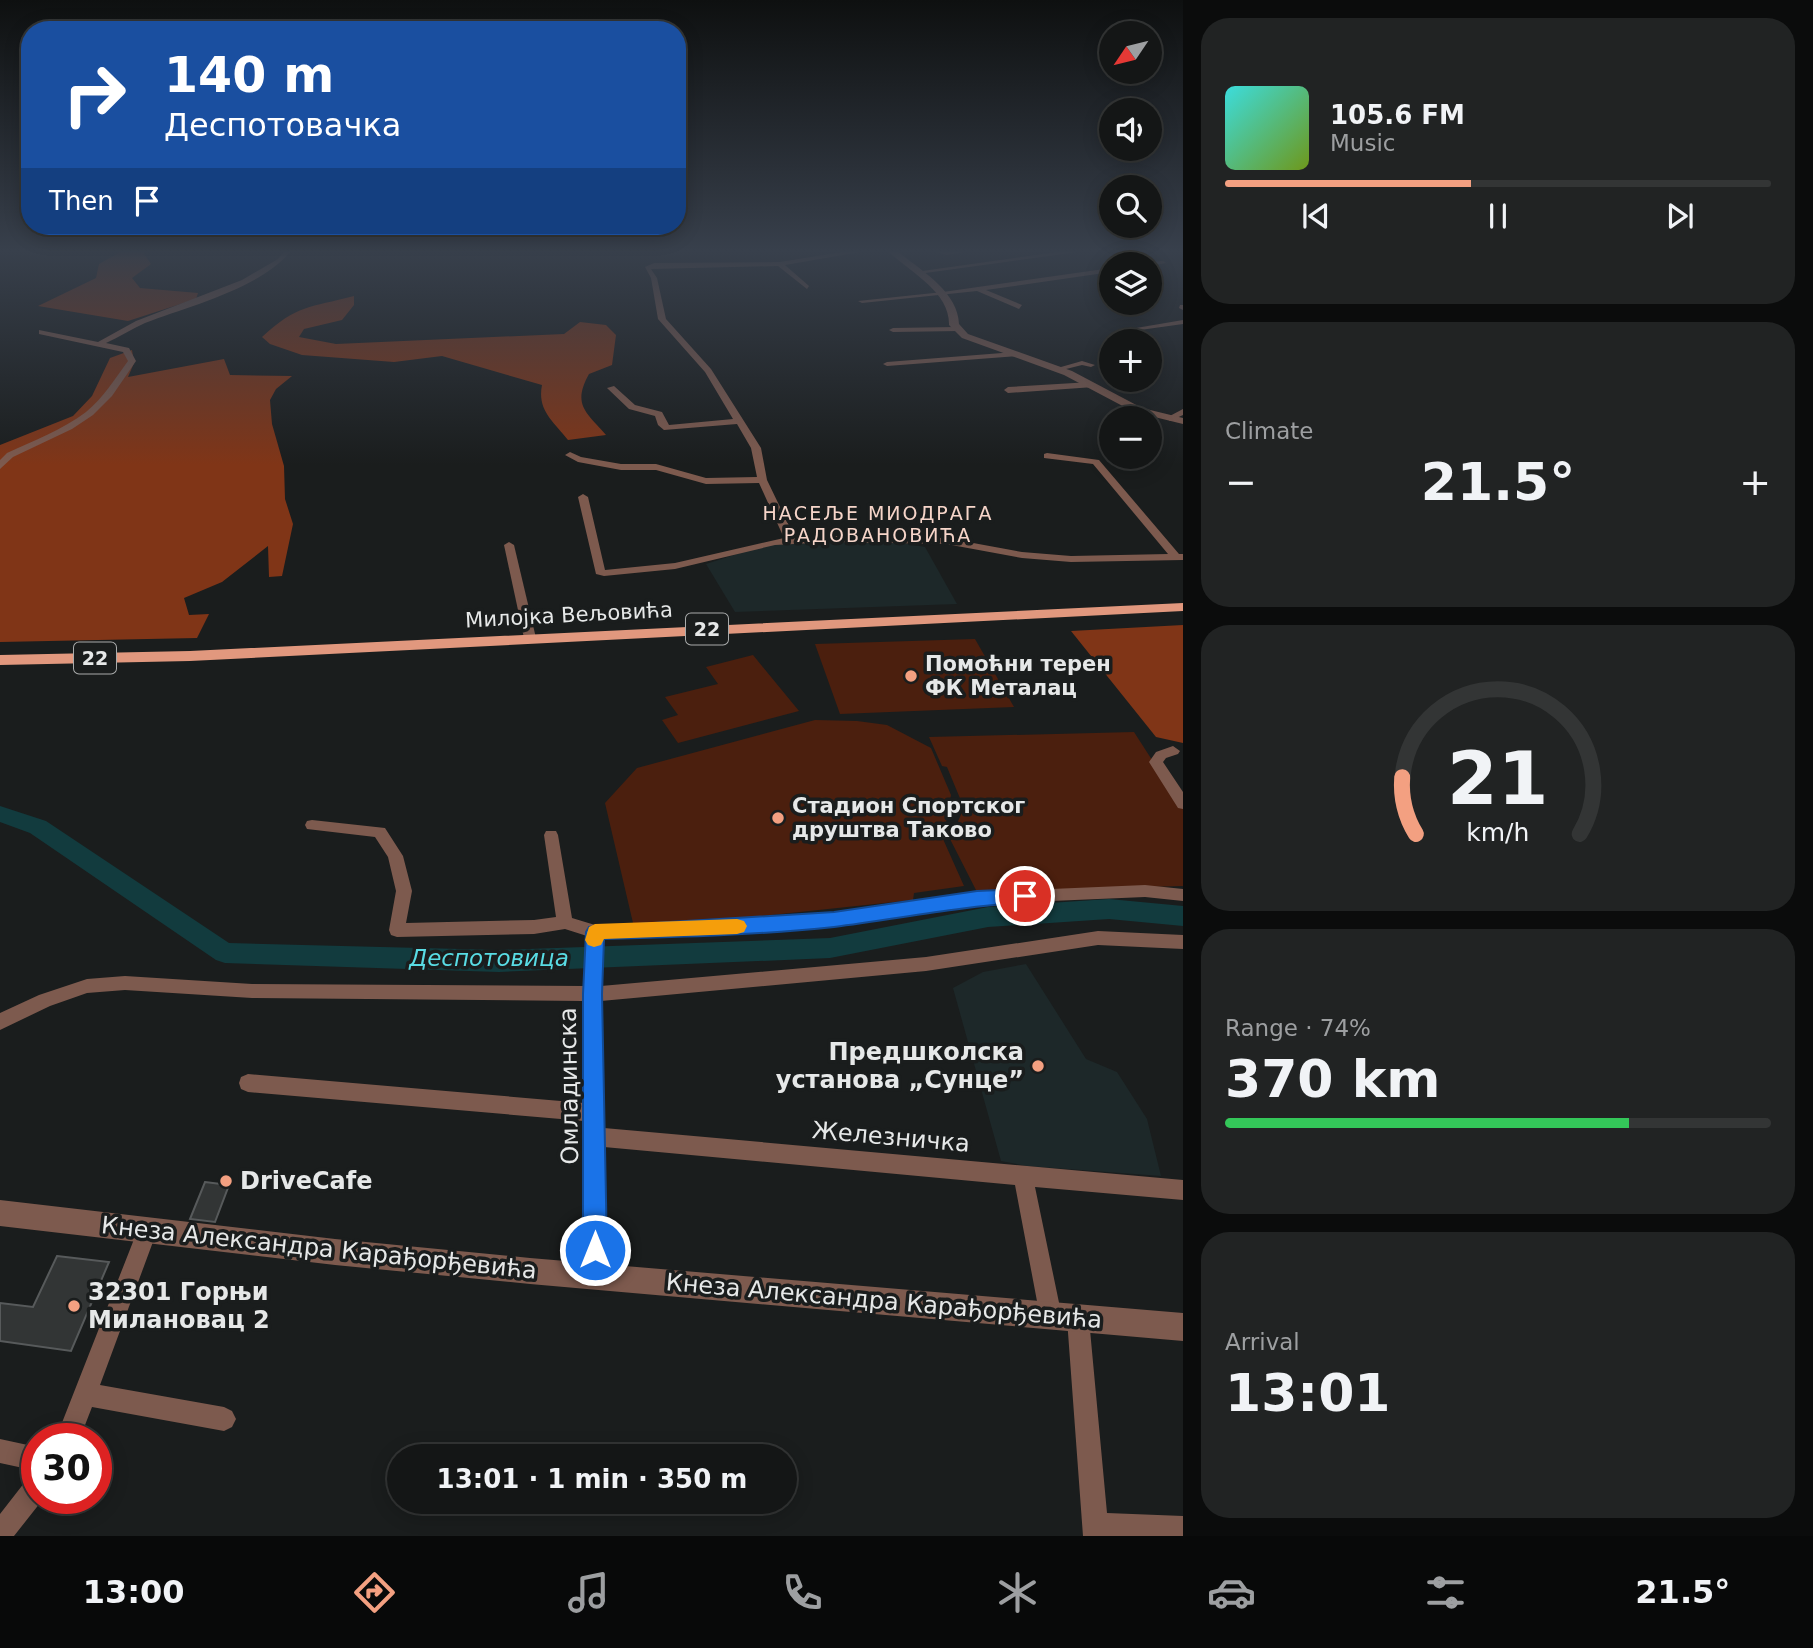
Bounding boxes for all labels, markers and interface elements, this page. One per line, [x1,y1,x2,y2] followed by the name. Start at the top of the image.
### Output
[1099,21,1162,84] north arrow
[1099,21,1162,469] map controls
[164,47,334,104] text: 140 m
[49,49,140,140] icon: right
[1099,98,1162,161] button: sound
[1330,100,1465,130] text: 105.6 FM
[164,106,401,144] text: Деспотовачка
[1330,130,1395,156] text: Music
[1099,175,1162,238] button: search
[128,182,166,220] icon: arrive
[49,186,114,216] text: Then
[1297,197,1335,235] icon: previous
[1479,197,1517,235] icon: pause
[1661,197,1699,235] icon: next
[1099,252,1162,315] button: layers
[1099,329,1162,392] button: +
[1099,406,1162,469] button: −
[1225,418,1314,444] text: Climate
[1421,452,1575,512] text: 21.5°
[1225,460,1257,504] text: −
[1739,460,1771,504] text: +
[763,502,993,546] district label: НАСЕЉЕ МИОДРАГА РАДОВАНОВИЋА
[465,598,673,632] street label: Милојка Вељовића
[686,614,728,644] road number: 22
[74,642,116,674] road number: 22
[925,652,1111,700] place label: Помоћни терен ФК Металац
[903,668,919,684] marker: Помоћни терен ФК Металац
[1447,736,1549,821] text: 21
[792,794,1025,842] place label: Стадион Спортског друштва Таково
[770,810,786,826] marker: Стадион Спортског друштва Таково
[1466,818,1530,847] text: km/h
[995,866,1055,926] pin
[1006,877,1044,915] icon: arrive
[408,945,569,971] water label: Деспотовица
[554,1007,584,1165] street label: Омладинска
[1225,1015,1371,1041] text: Range · 74%
[776,1038,1024,1094] place label: Предшколска установа „Сунце”
[1225,1049,1440,1109] text: 370 km
[1030,1058,1046,1074] marker: Предшколска установа „Сунце”
[811,1116,971,1158] street label: Железничка
[240,1167,372,1195] place label: DriveCafe
[218,1173,234,1189] marker: DriveCafe
[100,1211,538,1285] street label: Кнеза Александра Карађорђевића
[558,1213,632,1287] position arrow
[665,1268,1103,1334] street label: Кнеза Александра Карађорђевића
[88,1278,270,1334] place label: 32301 Горњи Милановац 2
[66,1298,82,1314] marker: 32301 Горњи Милановац 2
[1225,1329,1300,1355] text: Arrival
[1225,1363,1391,1423] text: 13:01
[21,1423,112,1514] speed limit sign: 30
[437,1464,747,1494] text: 13:01 · 1 min · 350 m
[350,1568,399,1617] icon: directions
[564,1568,613,1617] icon: music
[778,1568,827,1617] icon: phone
[993,1568,1042,1617] icon: climate
[1207,1568,1256,1617] icon: car
[1421,1568,1470,1617] icon: filters
[83,1573,184,1611] text: 13:00
[1635,1573,1730,1611] text: 21.5°

